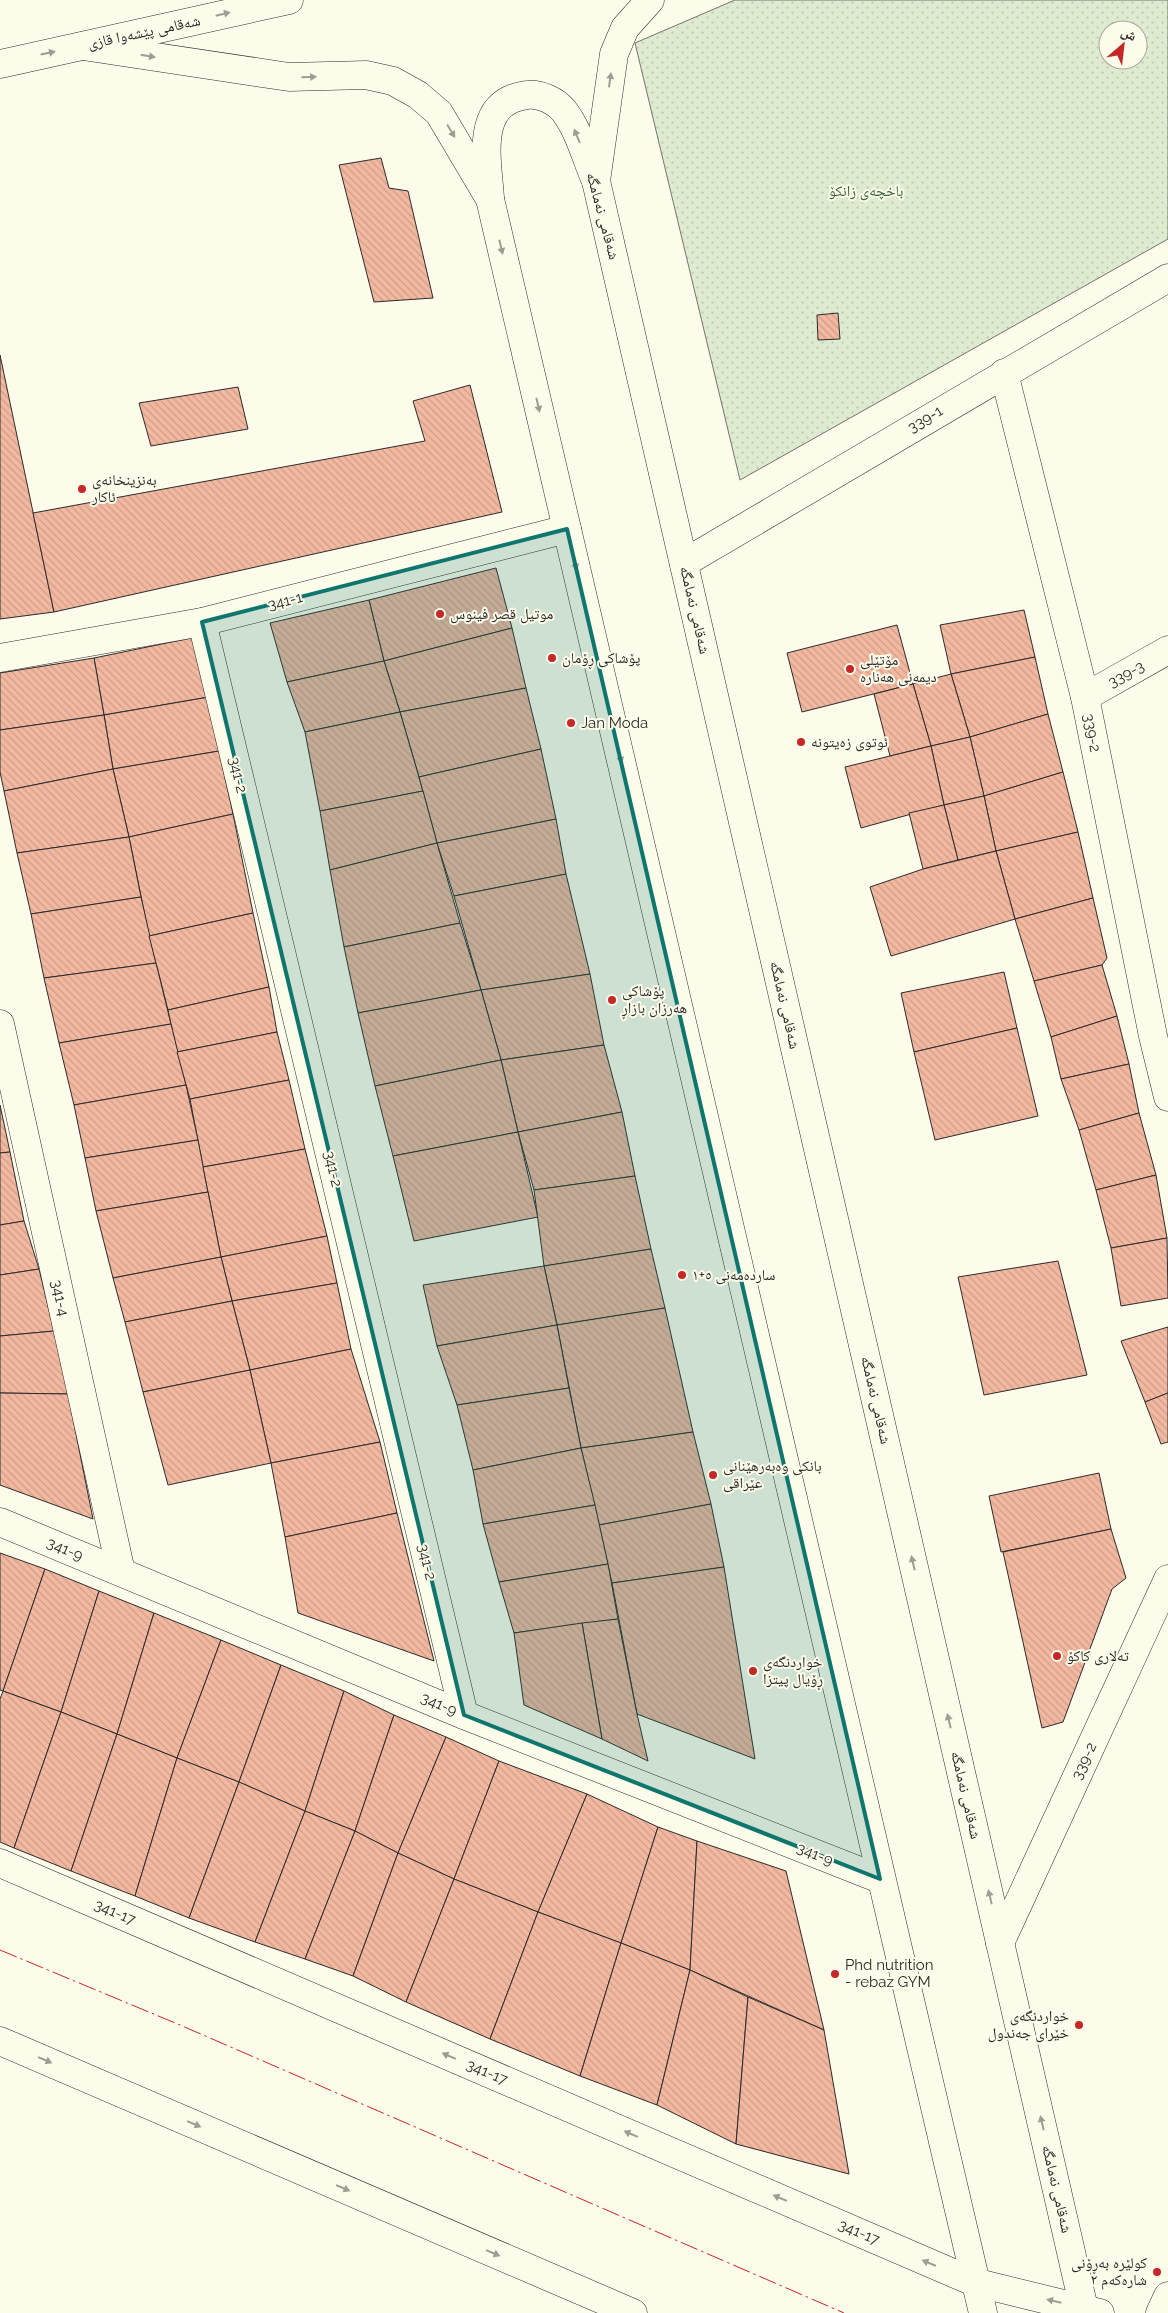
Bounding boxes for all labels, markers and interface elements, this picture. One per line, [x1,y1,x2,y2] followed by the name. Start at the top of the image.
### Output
[216,10,232,18] one-way arrow
[86,11,202,54] street label: شەقامی پێشەوا قازی
[1098,20,1148,70] north arrow
[1118,23,1140,45] text: ش
[40,49,55,57] one-way arrow
[141,52,157,60] one-way arrow
[301,72,317,80] one-way arrow
[607,72,615,88] one-way arrow
[446,125,455,138] one-way arrow
[572,129,580,143] one-way arrow
[582,170,623,262] street label: شەقامی نەمامگە
[829,182,903,201] park label: باخچەی زانکۆ
[497,239,505,254] one-way arrow
[534,397,542,412] one-way arrow
[904,401,946,436] street label: 339-1
[91,471,157,506] place label: بەنزینخانەی ئاکار
[76,483,88,495] marker: بەنزینخانەی ئاکار
[571,556,579,571] one-way arrow
[675,564,714,656] street label: شەقامی نەمامگە
[266,588,305,614] street label: 341-1
[450,605,553,624] place label: موتيل قصر فينوس
[434,608,446,620] marker: موتيل قصر فينوس
[562,649,640,670] place label: پۆشاکی ڕۆمان
[860,651,937,687] place label: مۆتێلی دیمەنی هەنارە
[546,652,558,664] marker: پۆشاکی ڕۆمان
[1105,657,1147,691] street label: 339-3
[844,663,856,675] marker: مۆتێلی دیمەنی هەنارە
[1079,712,1105,754] street label: 339-2
[581,714,648,732] place label: Jan Moda
[565,717,577,729] marker: Jan Moda
[811,733,888,752] place label: ئوتوی زەیتونە
[795,736,807,748] marker: ئوتوی زەیتونە
[616,748,624,764] one-way arrow
[225,755,251,795] street label: 341-2
[765,959,804,1051] street label: شەقامی نەمامگە
[621,982,687,1020] place label: پۆشاکی هەرزان بازاڕ
[606,994,618,1006] marker: پۆشاکی هەرزان بازاڕ
[320,1149,346,1189] street label: 341-2
[692,1266,776,1285] place label: ساردەمەنی ٥+١
[676,1269,688,1281] marker: ساردەمەنی ٥+١
[47,1278,73,1318] street label: 341-4
[856,1354,895,1446] street label: شەقامی نەمامگە
[723,1457,822,1493] place label: بانکی وەبەرهێنانی عێراقی
[707,1469,719,1481] marker: بانکی وەبەرهێنانی عێراقی
[44,1533,86,1565] street label: 341-9
[414,1542,440,1582] street label: 341-2
[909,1555,917,1570] one-way arrow
[1067,1647,1129,1666] place label: تەلاری کاکۆ
[1051,1650,1063,1662] marker: تەلاری کاکۆ
[763,1653,823,1691] place label: خواردنگەی ڕۆیال پیتزا
[747,1665,759,1677] marker: خواردنگەی ڕۆیال پیتزا
[418,1688,460,1720] street label: 341-9
[945,1714,953,1729] one-way arrow
[1068,1739,1100,1782] street label: 339-2
[946,1749,985,1841] street label: شەقامی نەمامگە
[794,1839,836,1869] street label: 341-9
[986,1889,994,1904] one-way arrow
[92,1895,138,1929] street label: 341-17
[845,1956,933,1991] place label: Phd nutrition - rebaz GYM
[829,1968,841,1980] marker: Phd nutrition - rebaz GYM
[988,2007,1069,2043] place label: خواردنگەی خێرای جەندول
[1073,2019,1085,2031] marker: خواردنگەی خێرای جەندول
[442,2052,456,2060] one-way arrow
[464,2055,510,2089] street label: 341-17
[38,2057,52,2065] one-way arrow
[1037,2115,1045,2131] one-way arrow
[187,2121,201,2129] one-way arrow
[624,2130,638,2138] one-way arrow
[1037,2143,1076,2235] street label: شەقامی نەمامگە
[336,2185,350,2193] one-way arrow
[773,2194,787,2202] one-way arrow
[836,2215,882,2249] street label: 341-17
[486,2249,500,2257] one-way arrow
[1071,2254,1147,2290] place label: کولێرە بەڕۆنی شارەکەم ٢
[922,2258,936,2266] one-way arrow
[1151,2266,1163,2278] marker: کولێرە بەڕۆنی شارەکەم ٢
[1047,2297,1062,2305] one-way arrow

